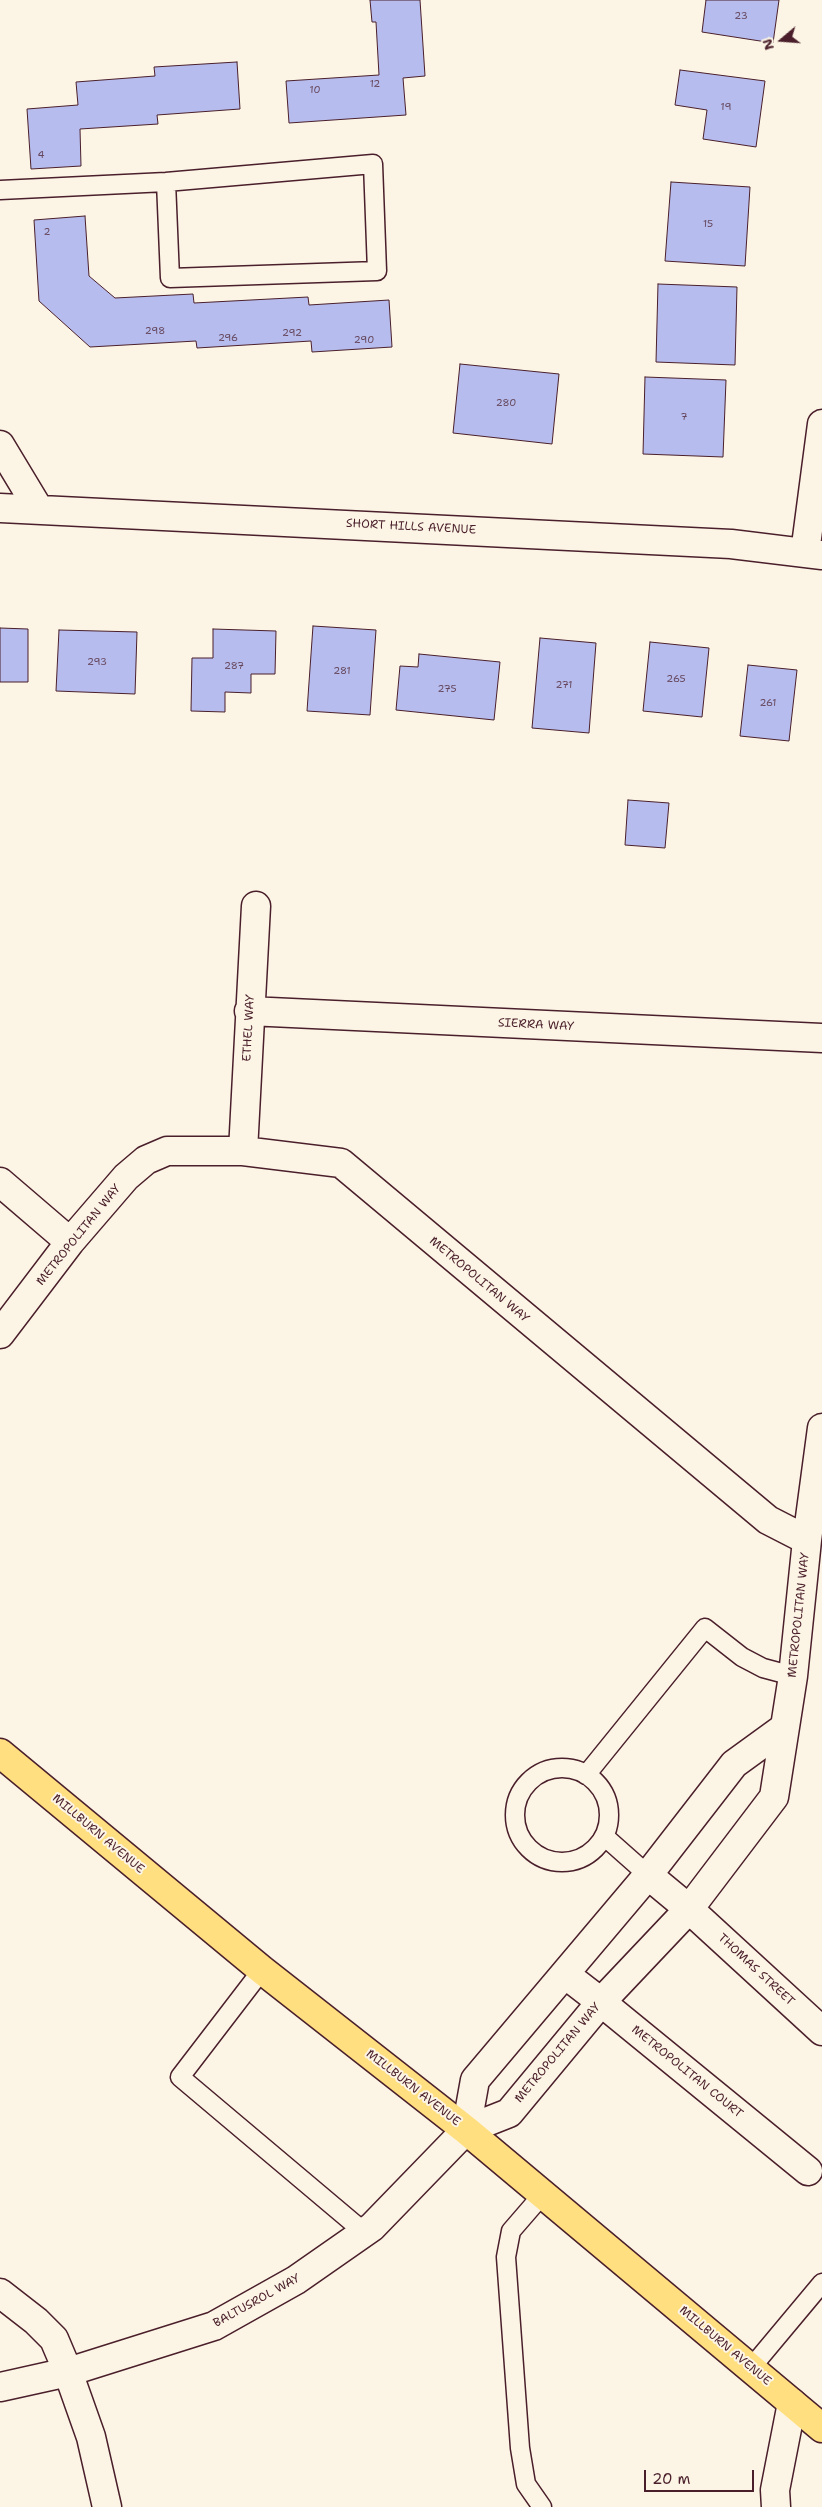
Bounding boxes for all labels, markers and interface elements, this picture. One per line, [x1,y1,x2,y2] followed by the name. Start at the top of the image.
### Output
[734,10,748,22] house number: 23
[757,15,807,65] north arrow
[757,37,778,53] text: N
[370,78,380,90] house number: 12
[310,84,320,96] house number: 10
[721,101,731,113] house number: 19
[38,149,44,161] house number: 4
[703,218,713,230] house number: 15
[44,226,50,238] house number: 2
[145,325,165,337] house number: 298
[282,327,302,339] house number: 292
[218,332,238,344] house number: 296
[354,334,374,346] house number: 290
[496,397,516,409] house number: 280
[681,411,687,423] house number: 7
[346,516,476,538] street label: SHORT HILLS AVENUE
[87,656,107,668] house number: 293
[224,660,244,672] house number: 287
[333,665,351,677] house number: 281
[666,673,686,685] house number: 265
[556,679,572,691] house number: 271
[437,683,457,695] house number: 275
[760,697,776,709] house number: 261
[240,994,258,1062] street label: ETHEL WAY
[497,1016,575,1034] street label: SIERRA WAY
[34,1182,124,1288] street label: METROPOLITAN WAY
[426,1234,532,1326] street label: METROPOLITAN WAY
[785,1552,813,1678] street label: METROPOLITAN WAY
[49,1791,147,1877] street label: MILLBURN AVENUE
[715,1931,797,2009] street label: THOMAS STREET
[512,2000,604,2106] street label: METROPOLITAN WAY
[629,2023,745,2121] street label: METROPOLITAN COURT
[363,2047,463,2129] street label: MILLBURN AVENUE
[211,2271,303,2331] street label: BALTUSROL WAY
[676,2303,774,2389] street label: MILLBURN AVENUE
[647,2460,757,2492] scale bar
[652,2469,691,2489] text: 20 m

